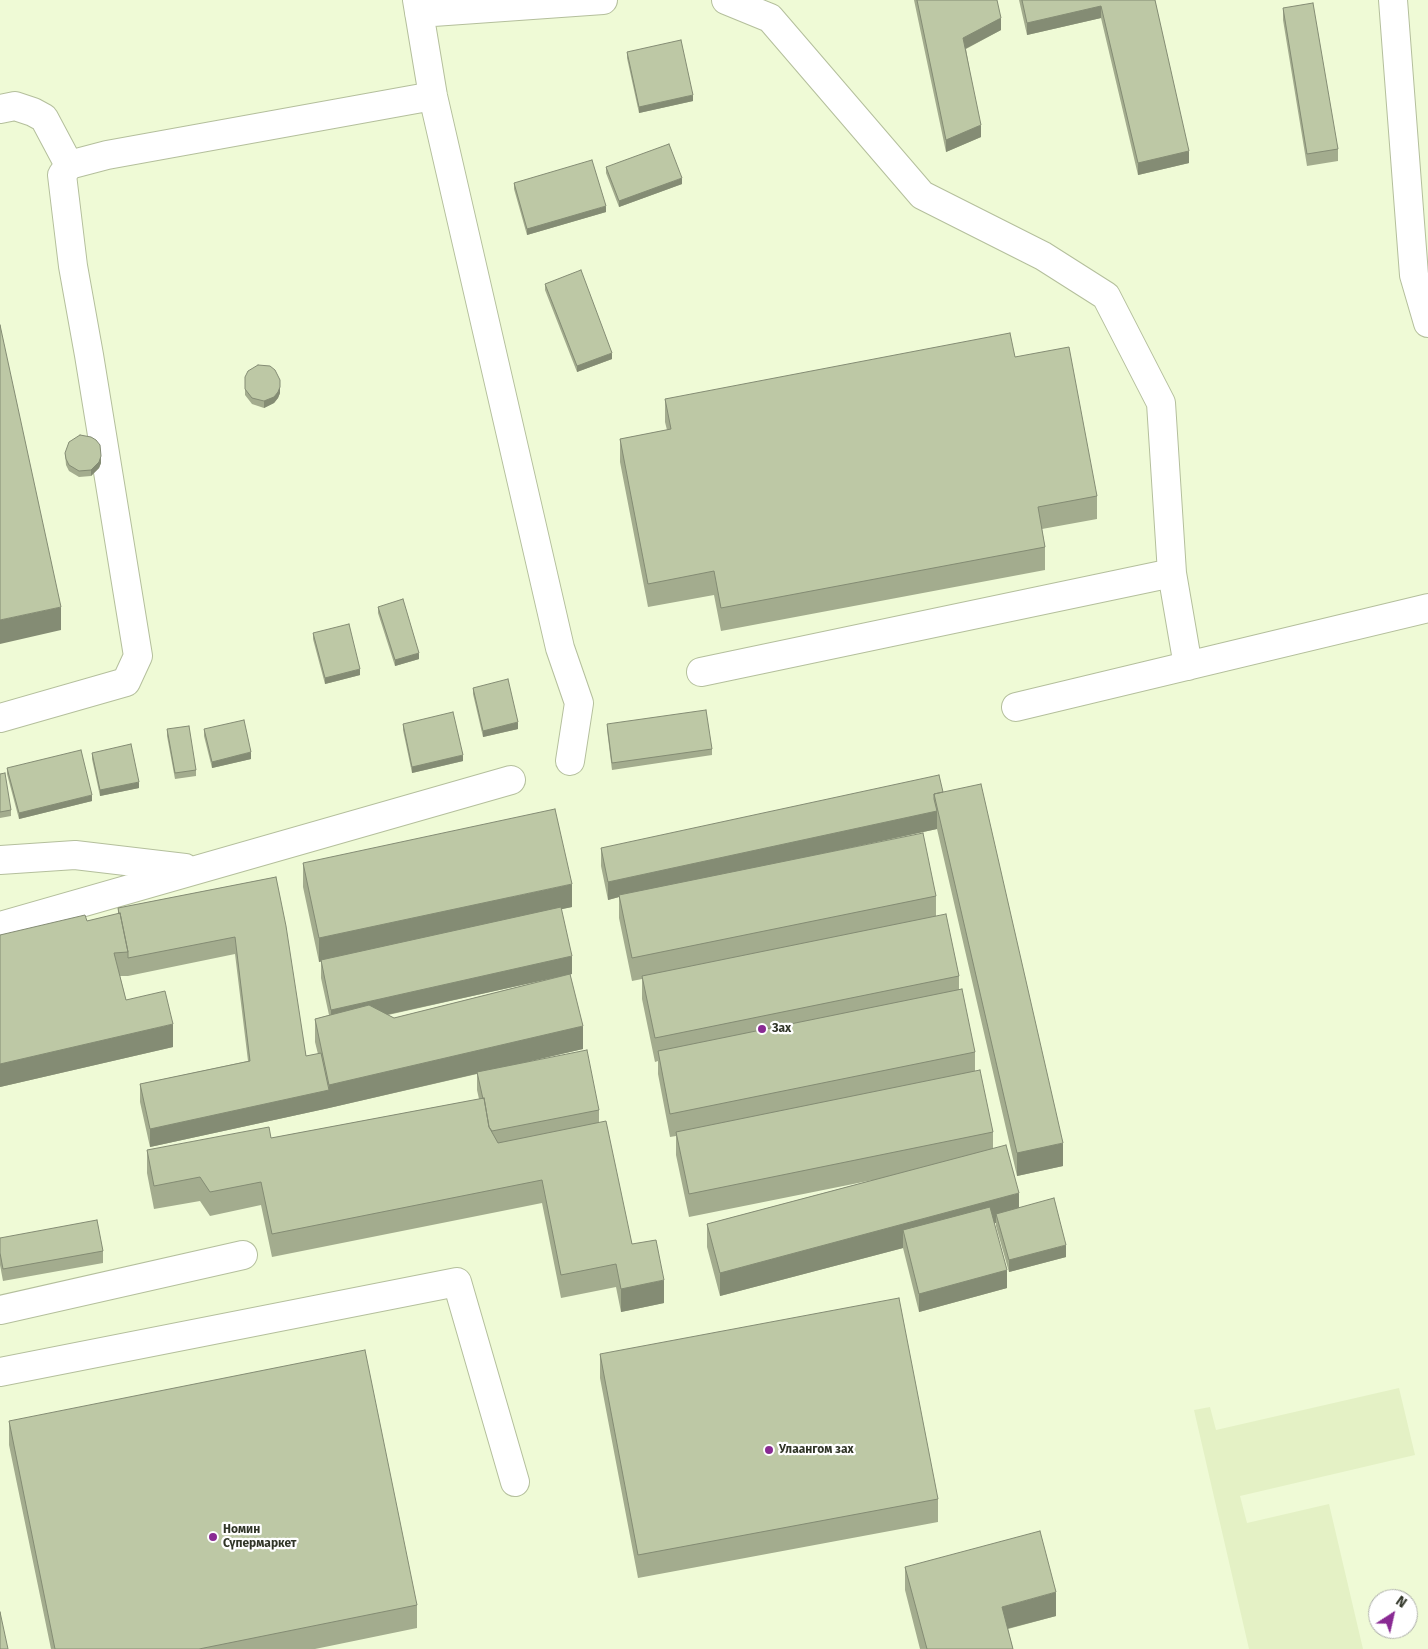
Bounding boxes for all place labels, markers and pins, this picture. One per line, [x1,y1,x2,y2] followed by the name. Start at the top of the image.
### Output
[772,1022,791,1036] place label: Зах
[756,1023,768,1035] marker: Зах
[779,1443,854,1457] place label: Улаангом зах
[763,1444,775,1456] marker: Улаангом зах
[223,1523,296,1551] place label: Номин Сүпермаркет
[207,1531,219,1543] marker: Номин Сүпермаркет

